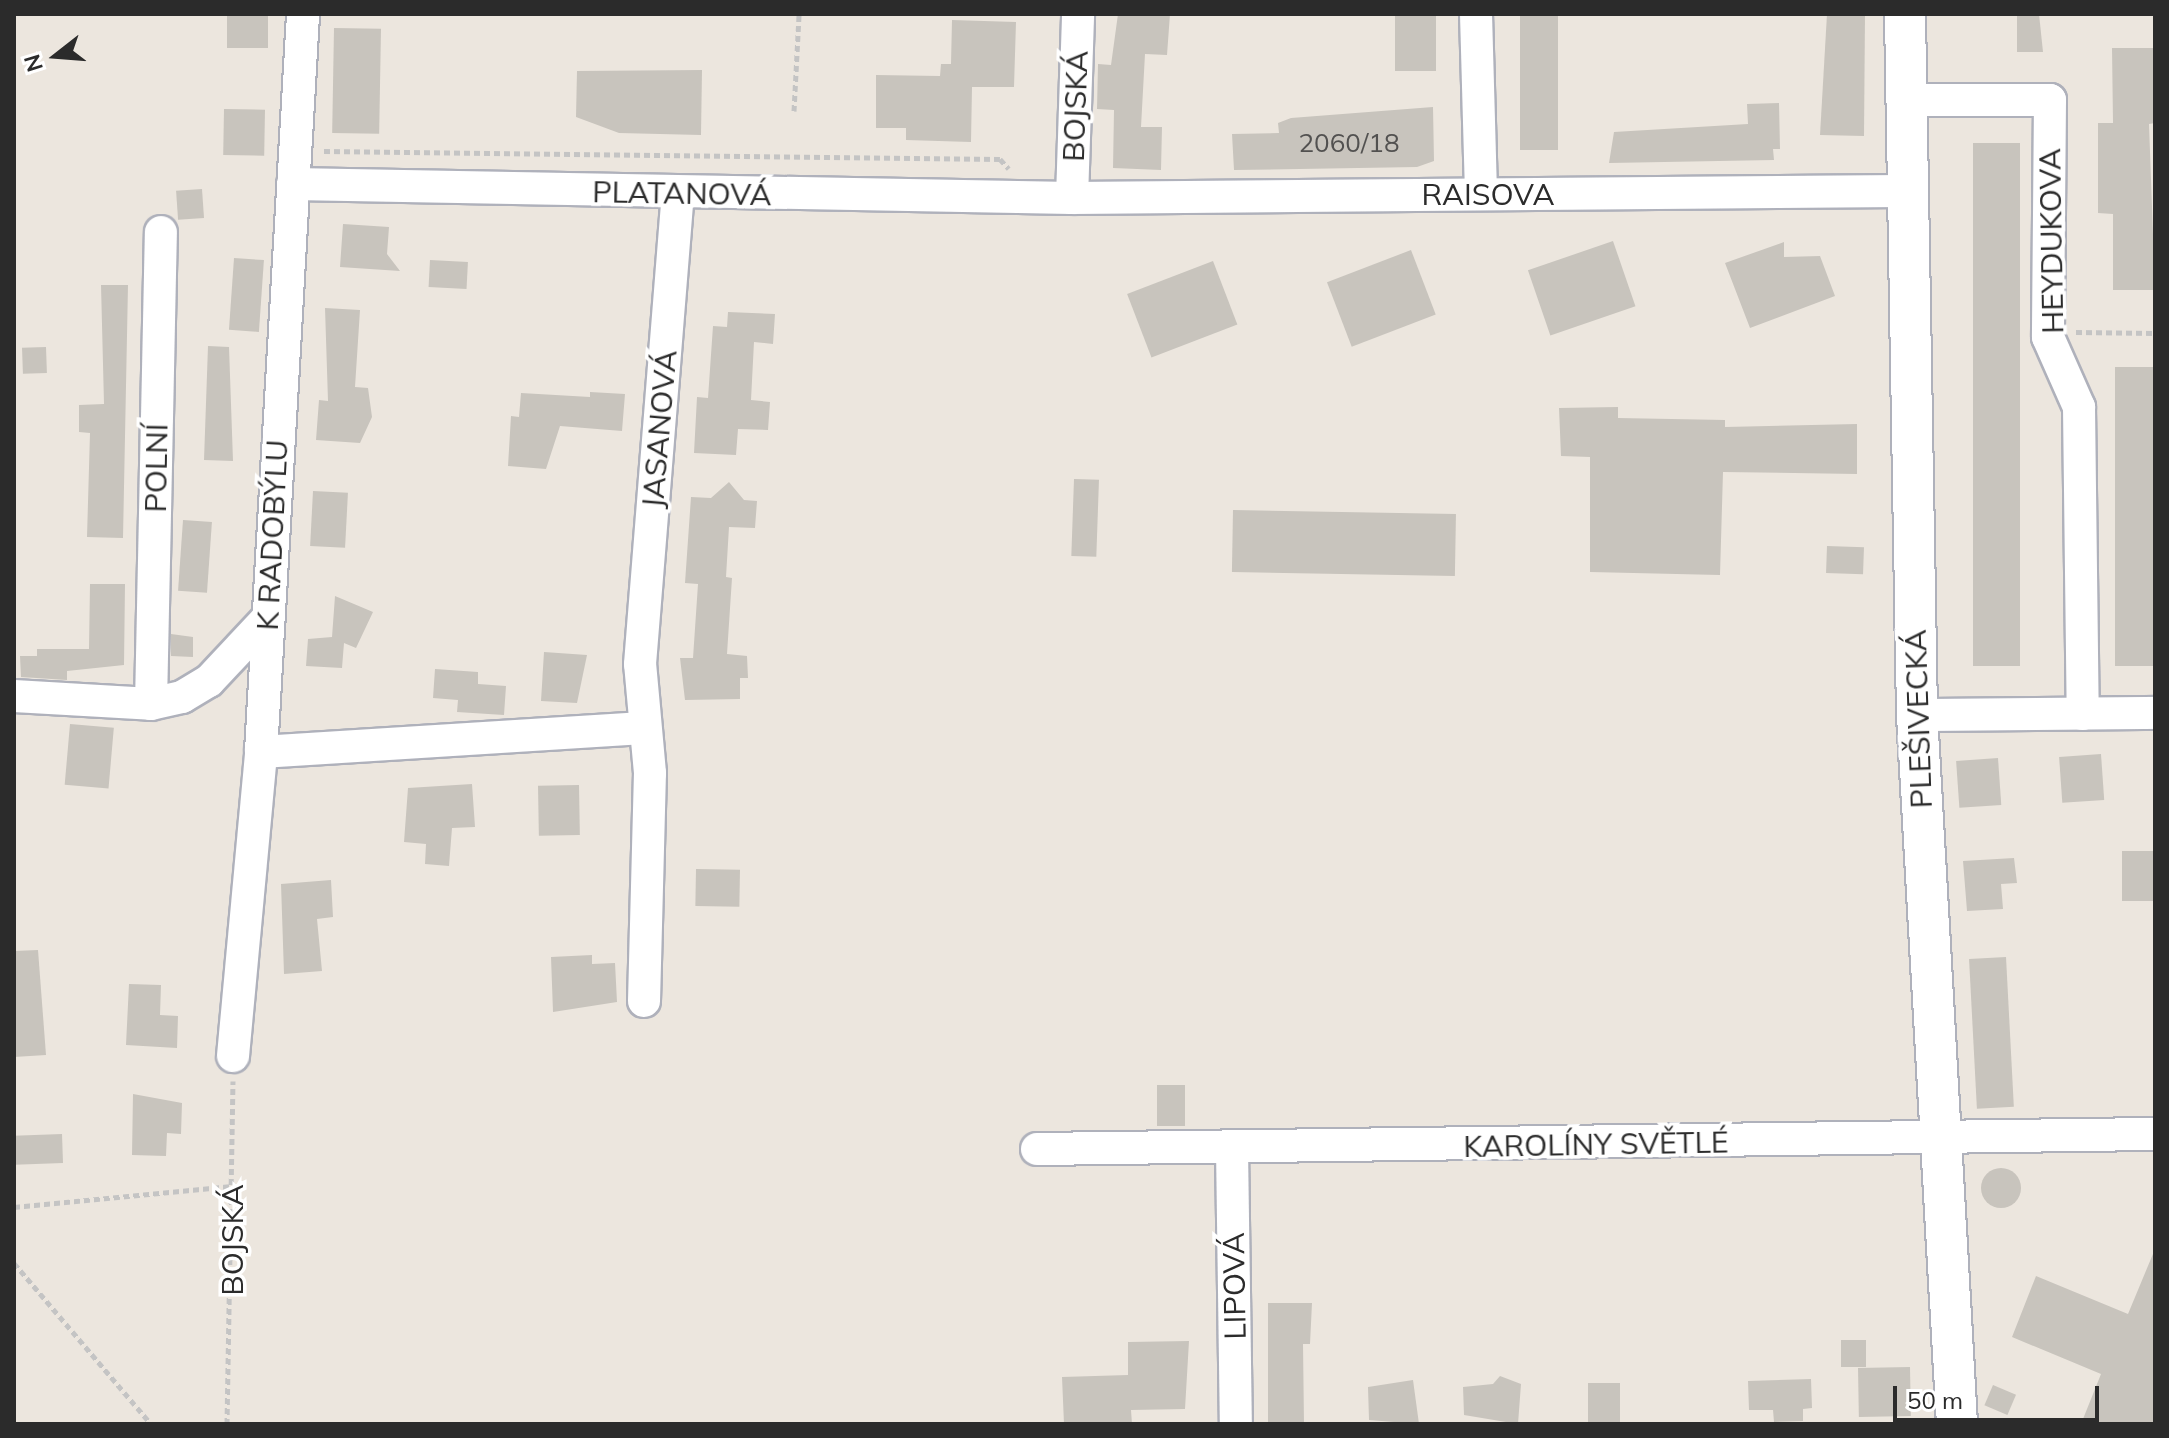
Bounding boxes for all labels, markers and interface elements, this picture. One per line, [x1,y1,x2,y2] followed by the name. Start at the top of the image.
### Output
[16,16,96,96] north arrow
[1055,50,1095,162] street label: BOJSKÁ
[17,51,49,75] text: N
[1298,127,1400,159] house number: 2060/18
[2031,148,2071,334] street label: HEYDUKOVA
[592,173,772,213] street label: PLATANOVÁ
[1422,176,1554,212] street label: RAISOVA
[634,348,684,510] street label: JASANOVÁ
[137,423,175,513] street label: POLNÍ
[249,439,295,631] street label: K RADOBÝLU
[1897,629,1939,809] street label: PLEŠIVECKÁ
[1463,1124,1729,1164] street label: KAROLÍNY SVĚTLÉ
[214,1184,250,1296] street label: BOJSKÁ
[1215,1232,1253,1340] street label: LIPOVÁ
[1897,1370,2103,1420] scale bar
[1907,1385,1963,1415] text: 50 m

